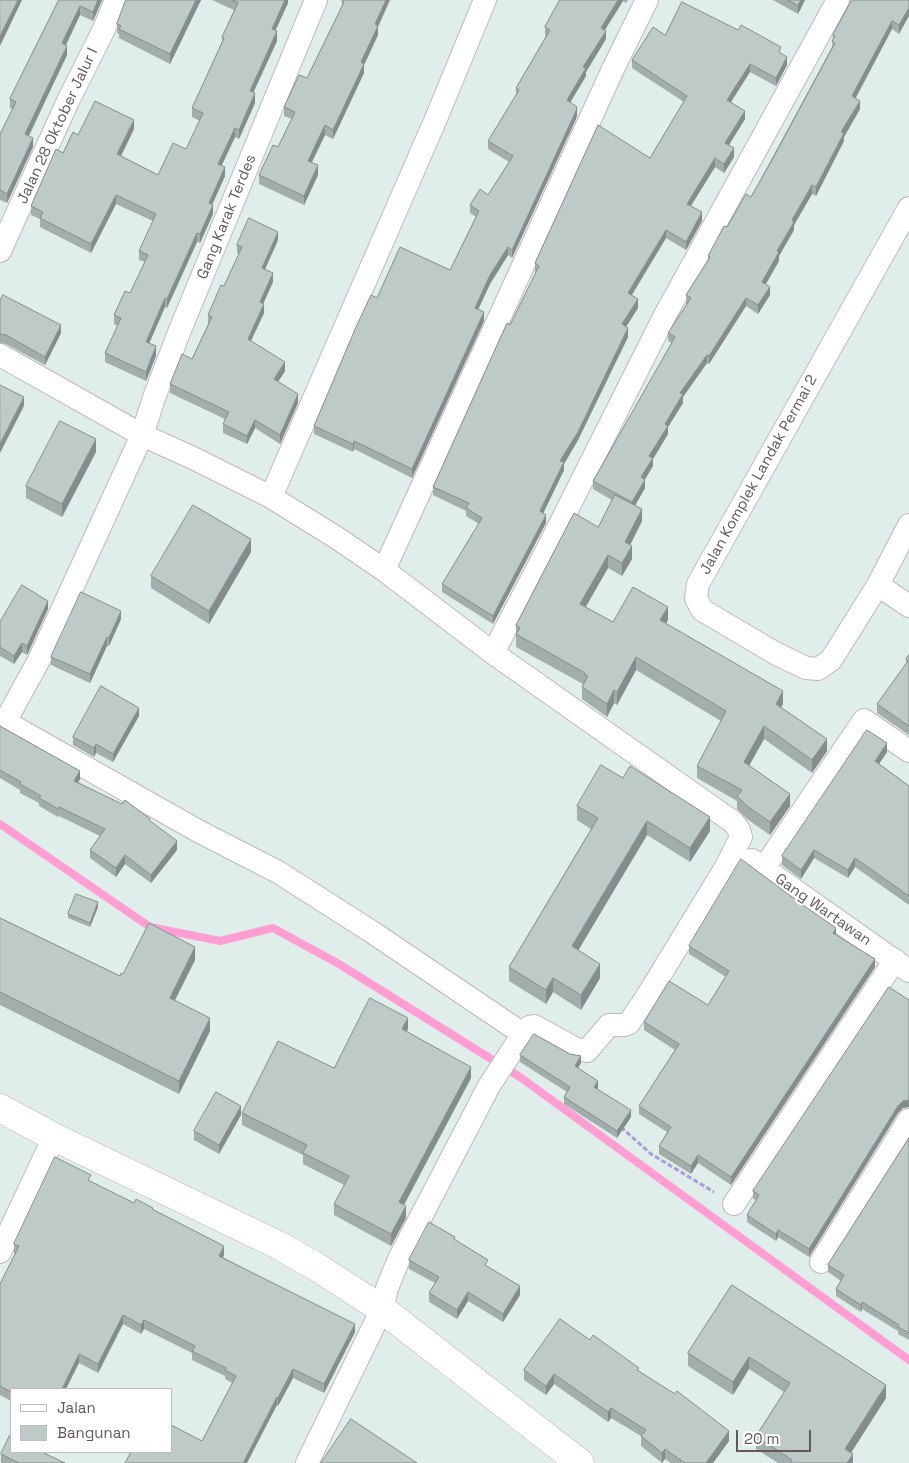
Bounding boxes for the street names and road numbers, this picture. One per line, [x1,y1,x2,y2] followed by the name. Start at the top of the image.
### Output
[14,45,102,207] street label: Jalan 28 Oktober Jalur I
[194,152,260,282] street label: Gang Karak Terdes
[697,372,821,578] street label: Jalan Komplek Landak Permai 2
[771,870,875,950] street label: Gang Wartawan

